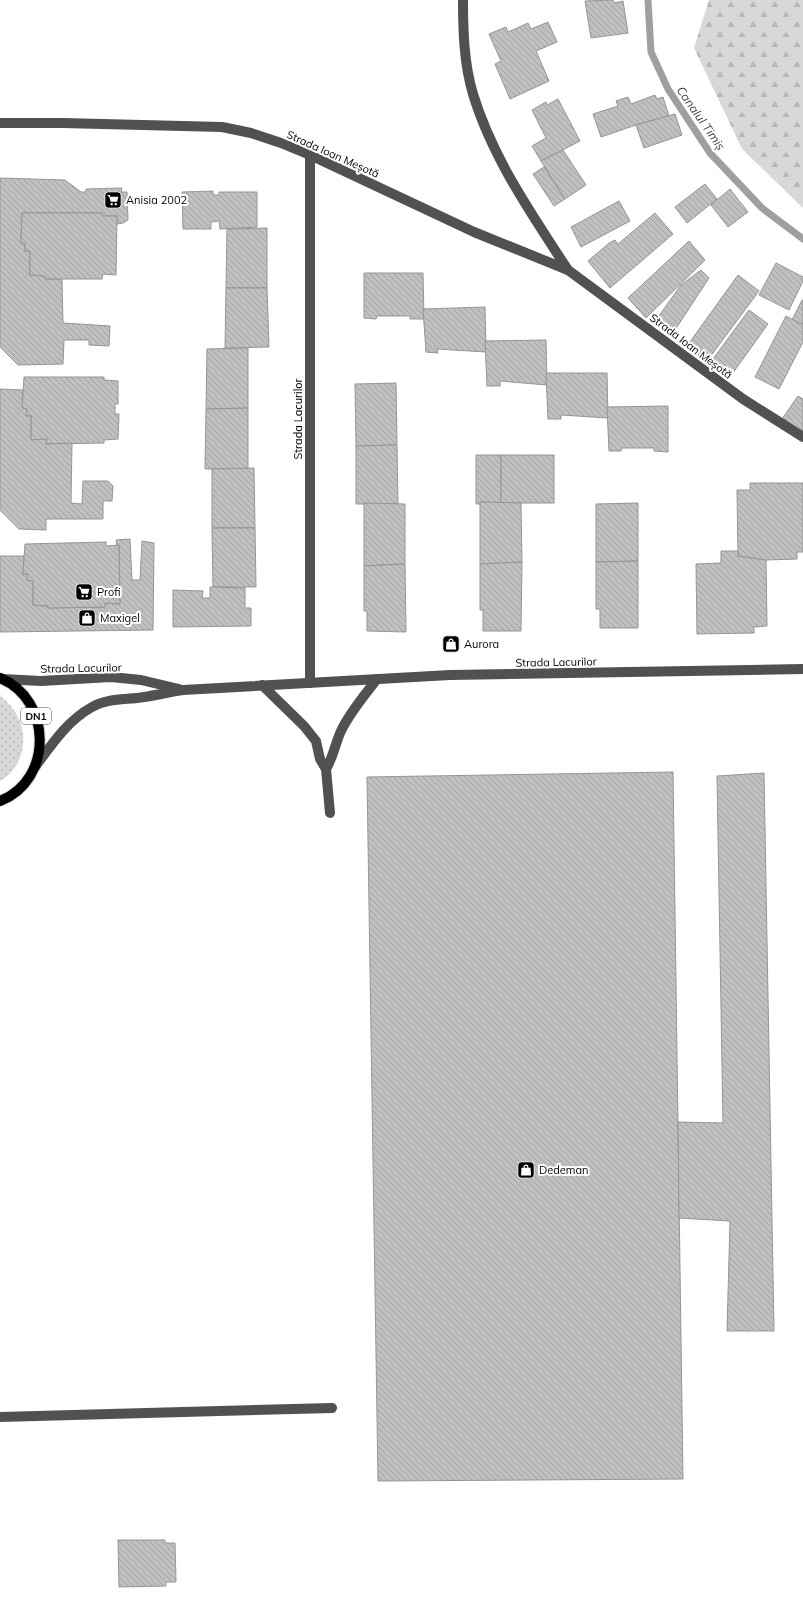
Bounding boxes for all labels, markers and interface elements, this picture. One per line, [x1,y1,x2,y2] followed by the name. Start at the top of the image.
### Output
[673,83,729,153] water label: Canalul Timiș
[284,127,381,182] street label: Strada Ioan Meșotă
[103,190,123,210] supermarket icon: Anisia 2002
[126,193,187,207] place label: Anisia 2002
[646,310,735,382] street label: Strada Ioan Meșotă
[291,378,305,460] street label: Strada Lacurilor
[74,582,94,602] supermarket icon: Profi
[97,585,121,599] place label: Profi
[77,608,97,628] shop icon: Maxigel
[100,611,140,625] place label: Maxigel
[441,634,461,654] shop icon: Aurora
[464,637,499,651] place label: Aurora
[515,654,597,670] street label: Strada Lacurilor
[40,660,122,676] street label: Strada Lacurilor
[21,708,51,724] road number: DN1
[516,1160,536,1180] shop icon: Dedeman
[539,1163,589,1177] place label: Dedeman

